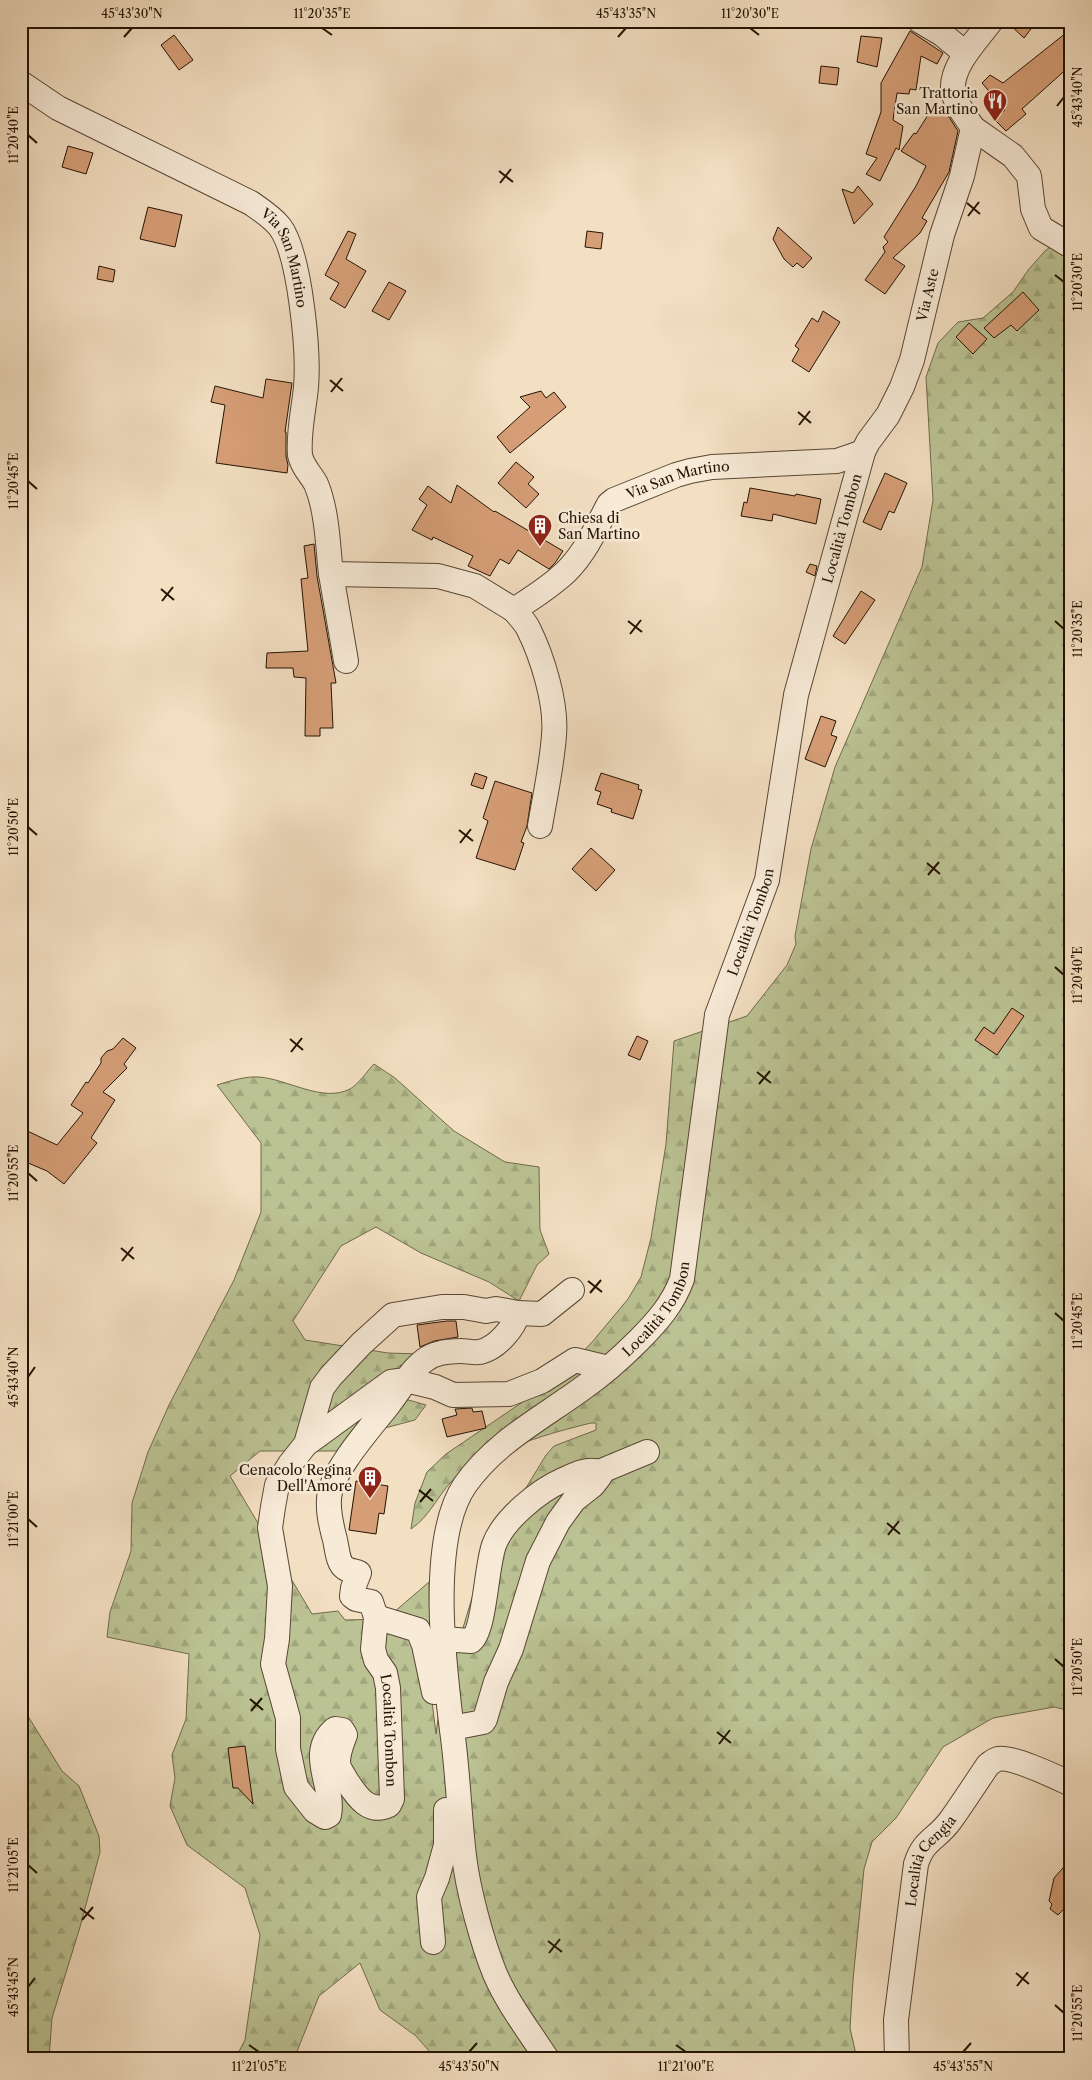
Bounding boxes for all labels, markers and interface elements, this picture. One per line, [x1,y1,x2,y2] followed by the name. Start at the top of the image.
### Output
[101,6,163,21] text: 45°43'30"N
[294,6,350,21] text: 11°20'35"E
[596,6,656,21] text: 45°43'35"N
[721,6,779,21] text: 11°20'30"E
[1070,66,1085,128] text: 45°43'40"N
[896,84,979,118] place label: Trattoria San Martino
[982,88,1008,122] restaurant icon: Trattoria San Martino
[6,106,21,164] text: 11°20'40"E
[257,204,311,309] street label: Via San Martino
[1070,253,1085,311] text: 11°20'30"E
[912,267,943,324] street label: Via Aste
[6,453,21,509] text: 11°20'45"E
[623,457,730,504] street label: Via San Martino
[818,471,866,585] street label: Località Tombon
[558,509,640,543] place label: Chiesa di San Martino
[527,513,553,547] building icon: Chiesa di San Martino
[1070,601,1085,657] text: 11°20'35"E
[6,798,21,856] text: 11°20'50"E
[723,867,778,978] street label: Località Tombon
[1070,946,1085,1004] text: 11°20'40"E
[6,1145,21,1201] text: 11°20'55"E
[618,1260,693,1360] street label: Località Tombon
[1070,1293,1085,1349] text: 11°20'45"E
[6,1346,21,1408] text: 45°43'40"N
[239,1461,353,1495] place label: Cenacolo Regina Dell'Amore
[357,1465,383,1499] building icon: Cenacolo Regina Dell'Amore
[6,1491,21,1547] text: 11°21'00"E
[1070,1638,1085,1696] text: 11°20'50"E
[376,1672,401,1787] street label: Località Tombon
[902,1811,960,1908] street label: Località Cengia
[6,1837,21,1893] text: 11°21'05"E
[6,1957,21,2017] text: 45°43'45"N
[1070,1985,1085,2041] text: 11°20'55"E
[231,2059,287,2074] text: 11°21'05"E
[438,2059,500,2074] text: 45°43'50"N
[658,2059,714,2074] text: 11°21'00"E
[933,2059,993,2074] text: 45°43'55"N

